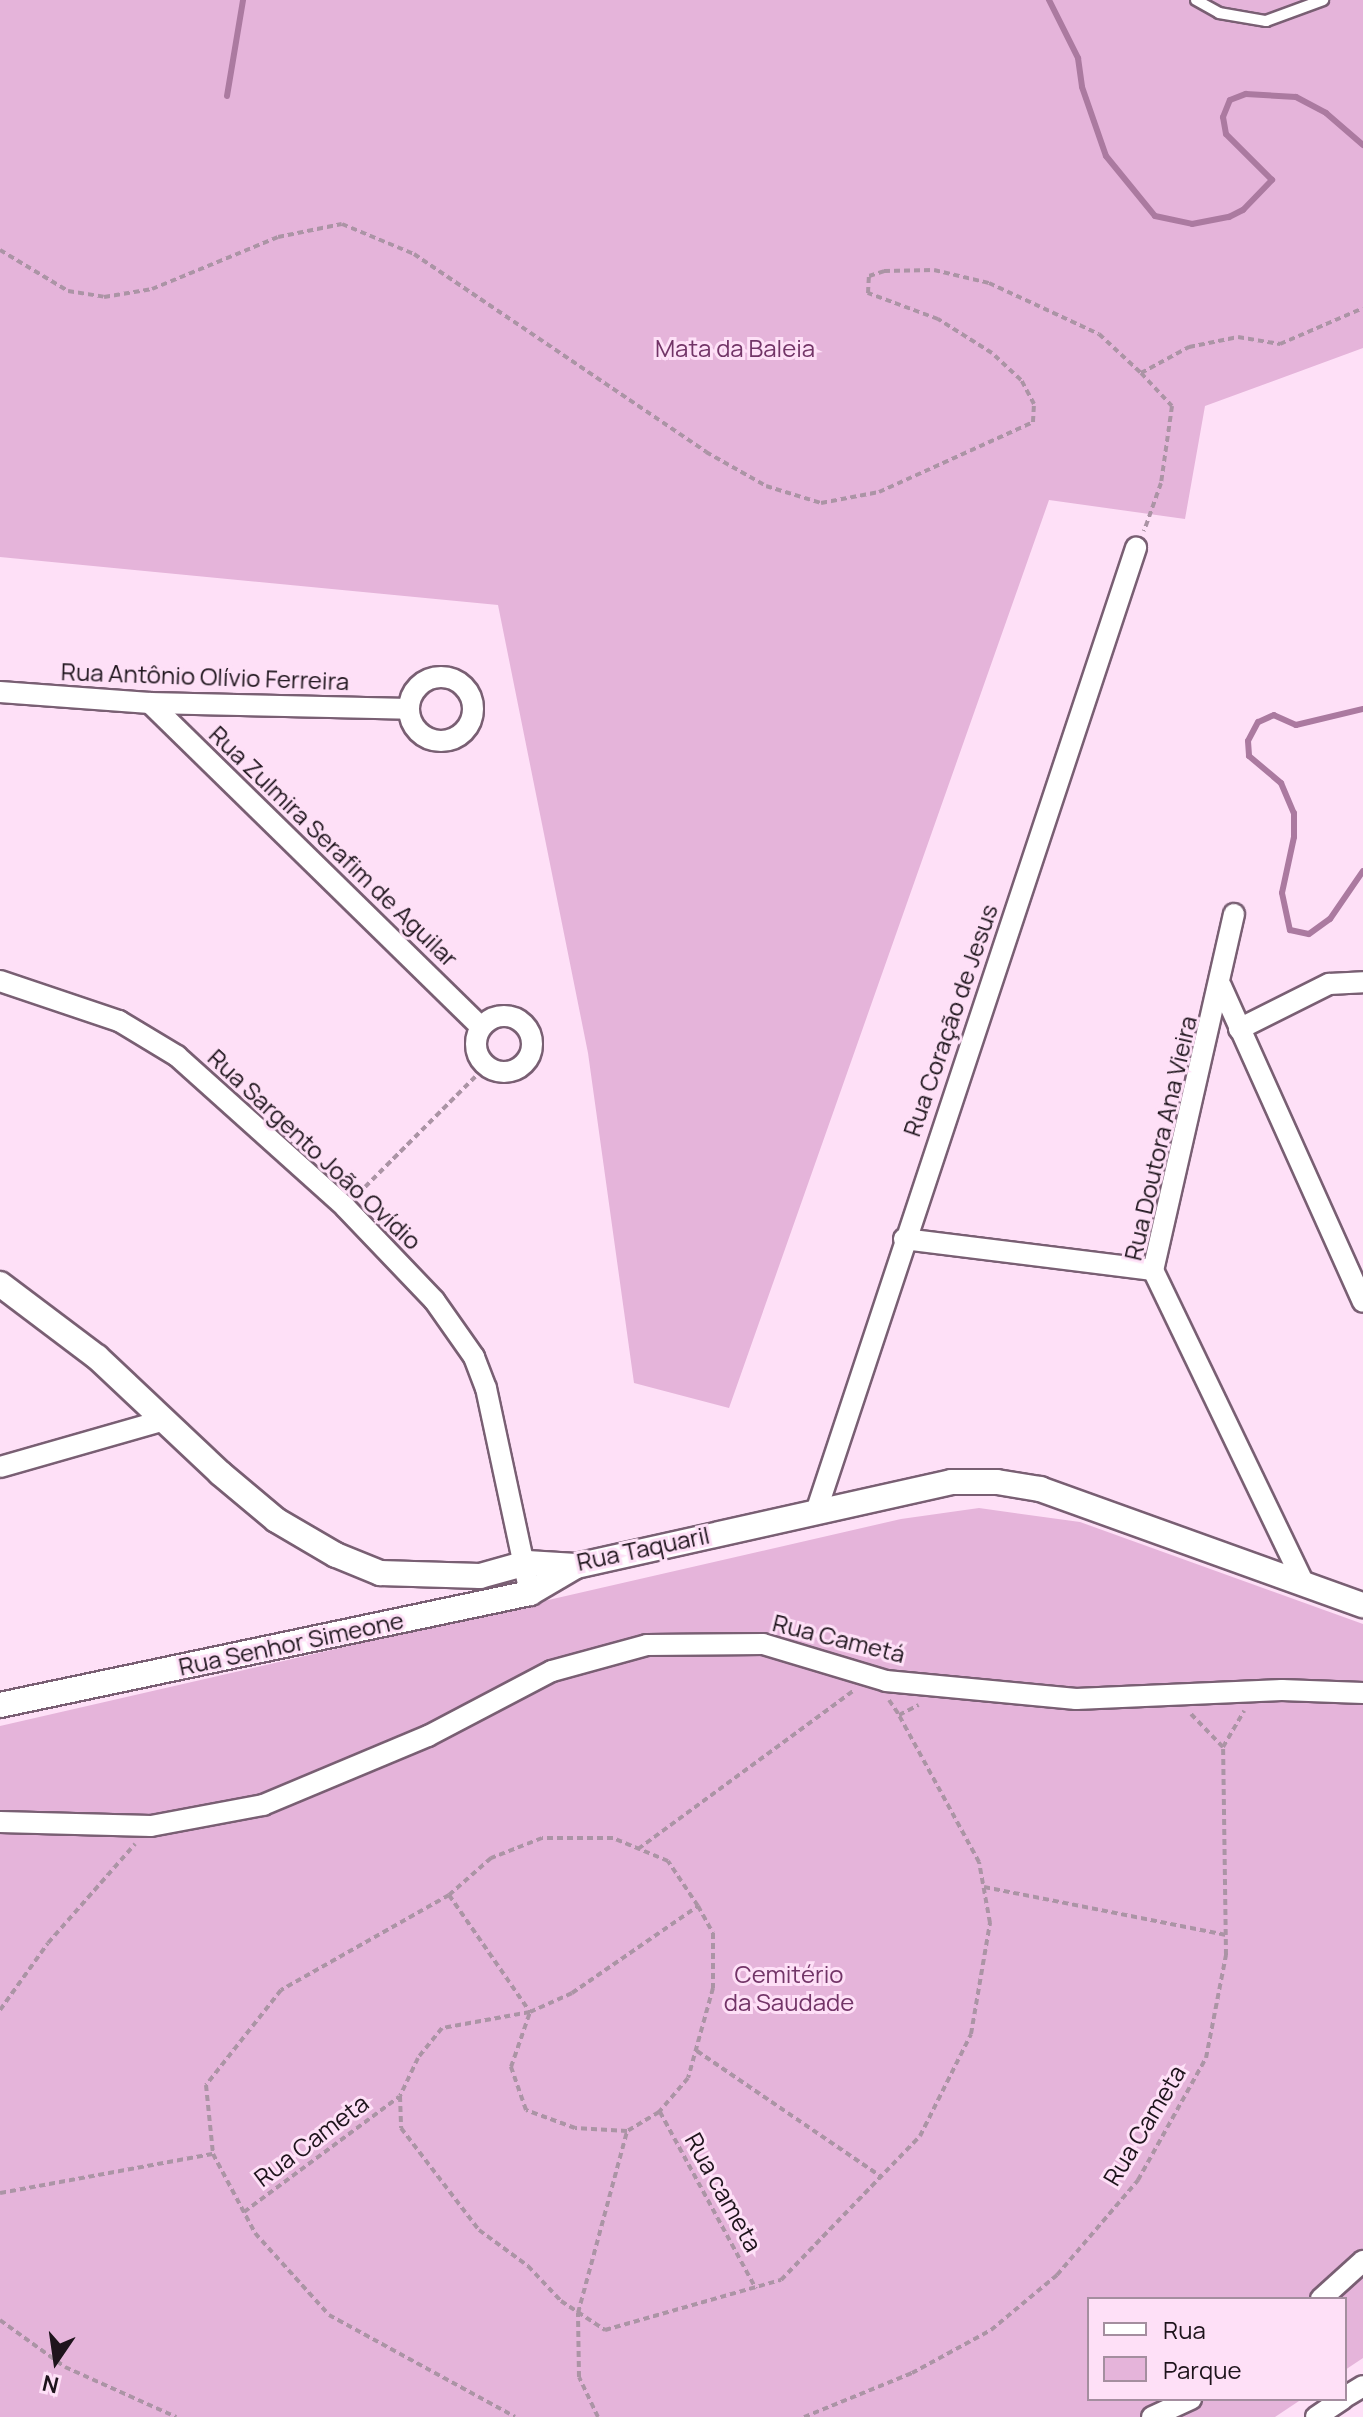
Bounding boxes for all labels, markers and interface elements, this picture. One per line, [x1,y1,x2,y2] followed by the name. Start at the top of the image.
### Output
[655,334,815,362] park label: Mata da Baleia
[60,657,350,695] street label: Rua Antônio Olívio Ferreira
[204,720,464,972] street label: Rua Zulmira Serafim de Aguilar
[897,900,1003,1140] street label: Rua Coração de Jesus
[1118,1013,1202,1263] street label: Rua Doutora Ana Vieira
[202,1043,428,1255] street label: Rua Sargento João Ovídio
[574,1520,712,1576] street label: Rua Taquaril
[176,1605,406,1681] street label: Rua Senhor Simeone
[770,1608,908,1668] street label: Rua Cametá
[724,1960,854,2016] park label: Cemitério da Saudade
[1097,2060,1191,2190] street label: Rua Cameta
[248,2088,374,2192] street label: Rua Cameta
[680,2128,768,2256] street label: Rua cameta
[1087,2297,1347,2401] legend
[1163,2313,1206,2346] text: Rua
[16,2321,96,2401] north arrow
[1163,2353,1241,2386] text: Parque
[40,2368,62,2401] text: N

